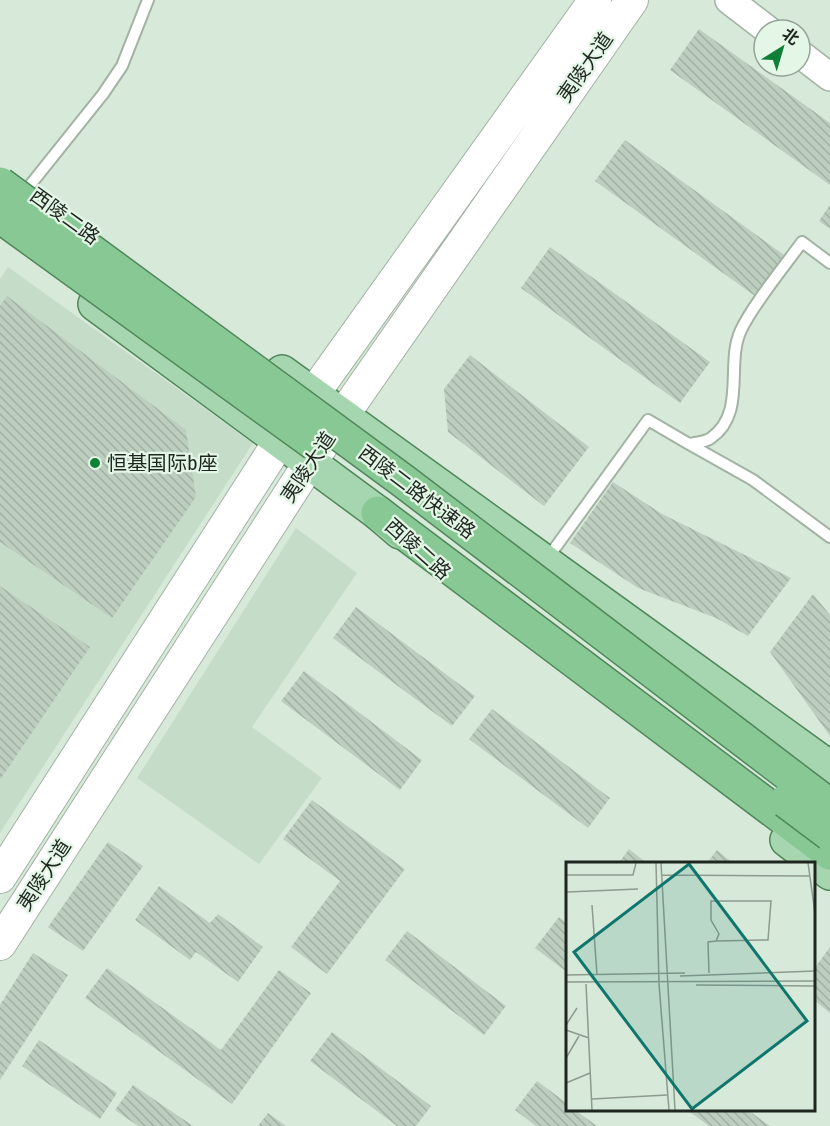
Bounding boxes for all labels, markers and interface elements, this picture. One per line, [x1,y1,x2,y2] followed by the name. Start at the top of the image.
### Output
[752,18,812,78] north arrow
[779,24,803,49] text: 北
[552,27,618,107] street label: 夷陵大道
[26,183,104,249] street label: 西陵二路
[276,427,340,507] street label: 夷陵大道
[354,440,480,544] street label: 西陵二路快速路
[107,451,218,475] place label: 恒基国际b座
[88,456,102,470] marker: 恒基国际b座
[380,513,456,585] street label: 西陵二路
[12,835,76,915] street label: 夷陵大道
[566,862,815,1111] inset map

